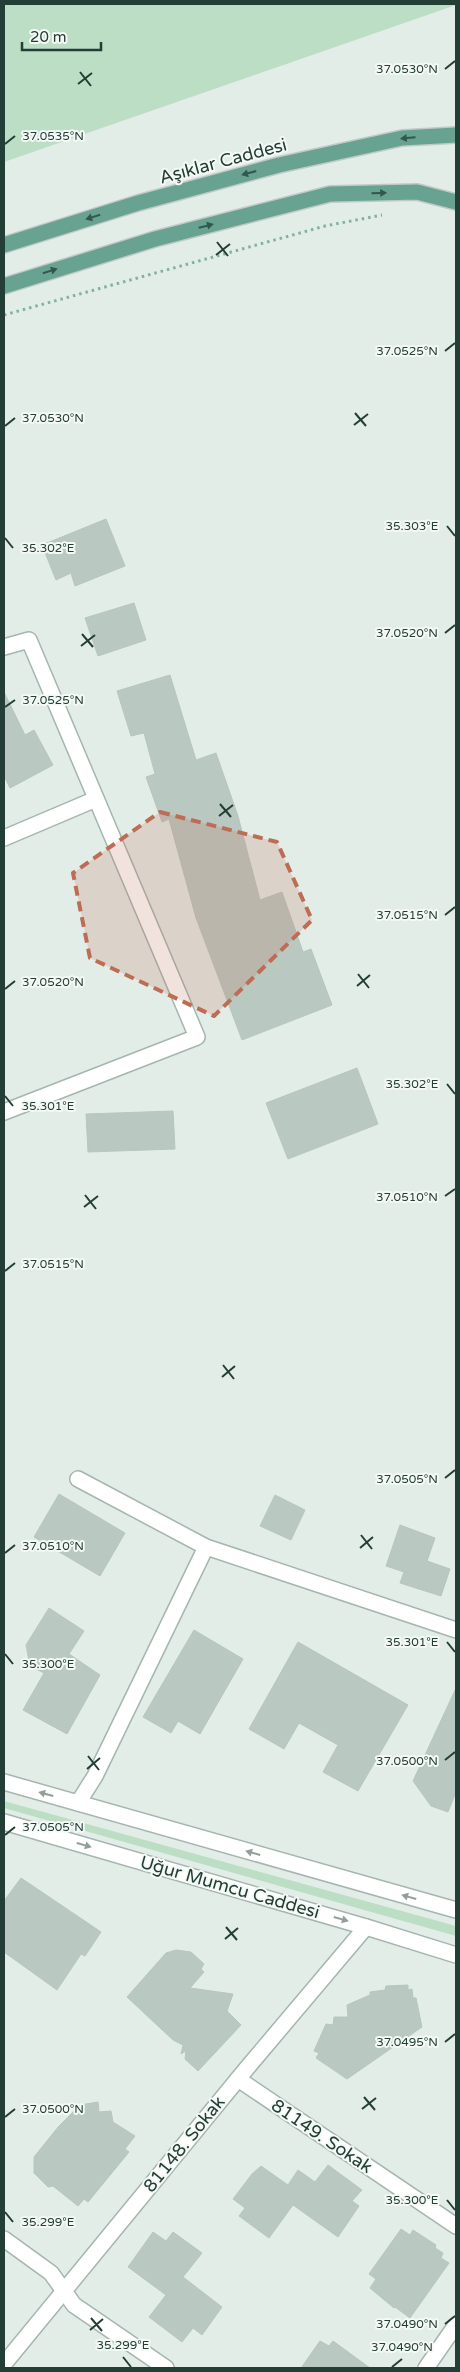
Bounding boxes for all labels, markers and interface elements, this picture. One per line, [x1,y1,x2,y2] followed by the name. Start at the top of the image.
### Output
[22,20,101,52] scale bar
[30,28,67,46] text: 20 m
[376,62,438,76] text: 37.0530°N
[22,129,84,143] text: 37.0535°N
[157,133,289,189] street label: Aşıklar Caddesi
[399,134,415,142] one-way arrow
[241,169,257,177] one-way arrow
[371,189,387,197] one-way arrow
[85,214,100,222] one-way arrow
[199,222,214,230] one-way arrow
[43,267,58,275] one-way arrow
[376,344,438,358] text: 37.0525°N
[22,411,84,425] text: 37.0530°N
[386,519,439,533] text: 35.303°E
[22,541,75,555] text: 35.302°E
[376,626,438,640] text: 37.0520°N
[22,693,84,707] text: 37.0525°N
[376,908,438,922] text: 37.0515°N
[22,975,84,989] text: 37.0520°N
[386,1077,439,1091] text: 35.302°E
[22,1099,75,1113] text: 35.301°E
[376,1190,438,1204] text: 37.0510°N
[22,1257,84,1271] text: 37.0515°N
[376,1472,438,1486] text: 37.0505°N
[22,1539,84,1553] text: 37.0510°N
[386,1635,439,1649] text: 35.301°E
[22,1657,75,1671] text: 35.300°E
[376,1754,438,1768] text: 37.0500°N
[39,1790,54,1798] one-way arrow
[22,1820,84,1834] text: 37.0505°N
[77,1842,92,1850] one-way arrow
[245,1848,260,1856] one-way arrow
[138,1851,322,1923] street label: Uğur Mumcu Caddesi
[402,1893,417,1901] one-way arrow
[334,1916,349,1924] one-way arrow
[376,2035,438,2049] text: 37.0495°N
[138,2091,230,2197] street label: 81148. Sokak
[267,2094,377,2178] street label: 81149. Sokak
[22,2102,84,2116] text: 37.0500°N
[386,2193,439,2207] text: 35.300°E
[22,2215,75,2229] text: 35.299°E
[376,2317,438,2331] text: 37.0490°N
[97,2338,150,2352] text: 35.299°E
[371,2340,433,2354] text: 37.0490°N

